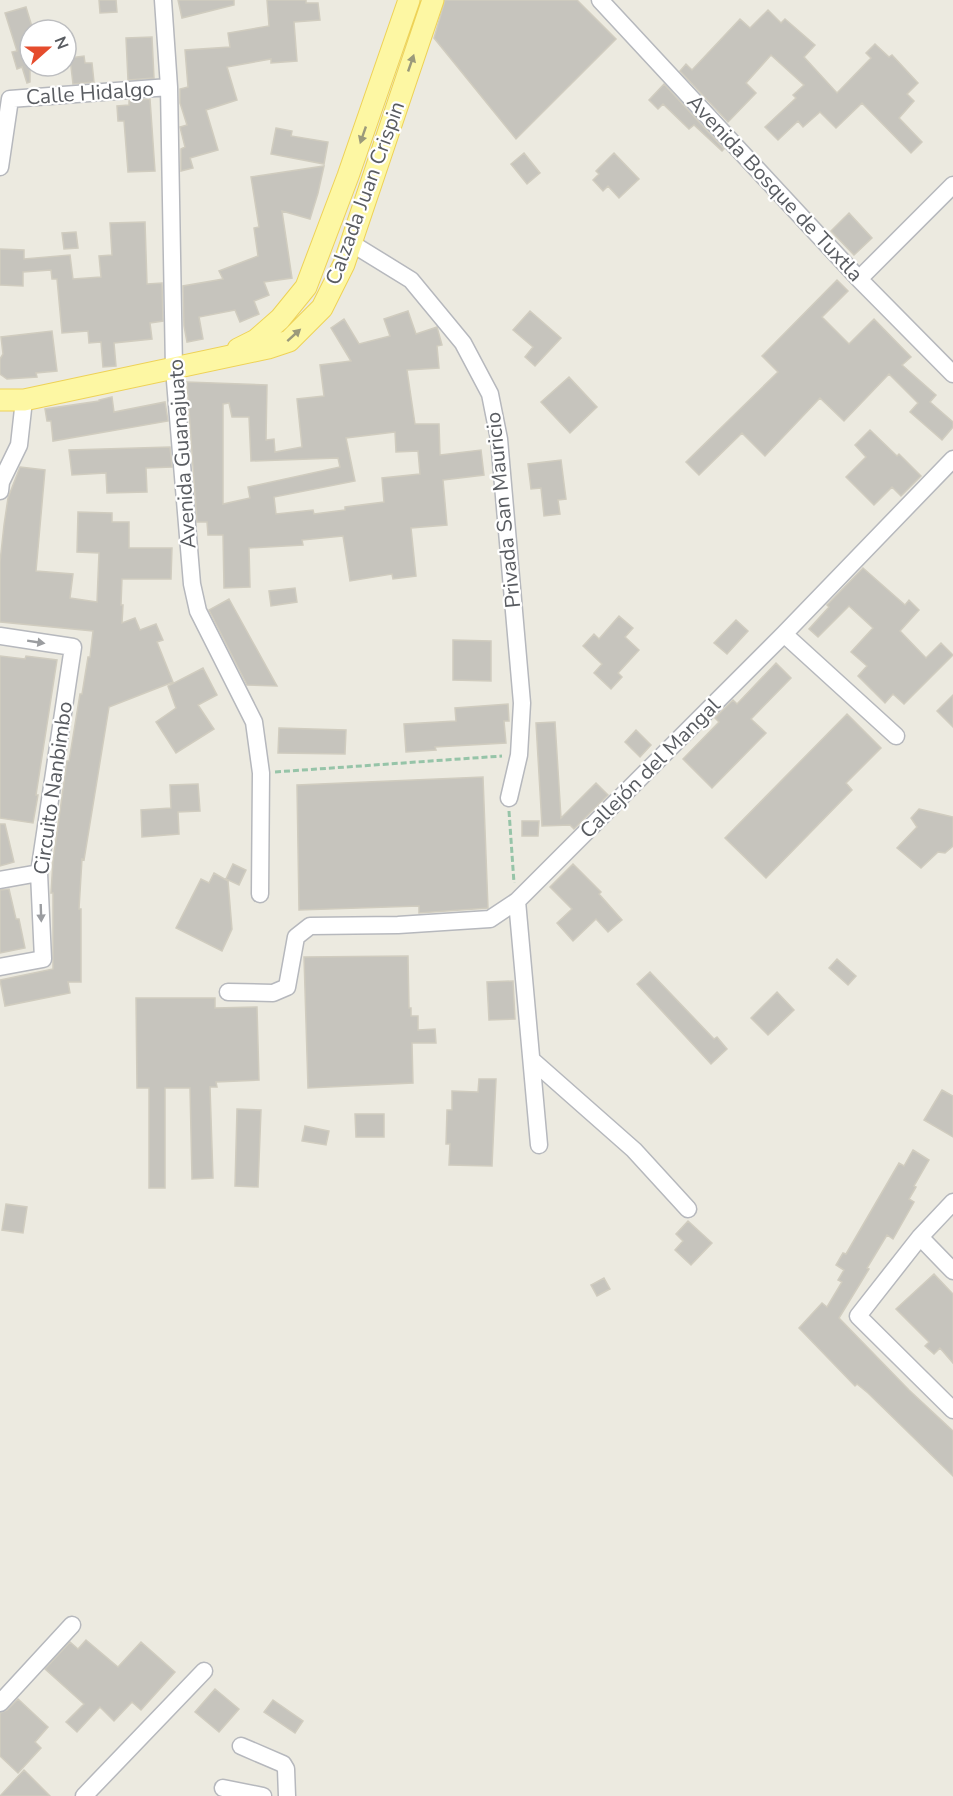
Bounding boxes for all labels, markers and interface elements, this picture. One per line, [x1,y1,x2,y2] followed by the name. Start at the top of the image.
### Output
[18,18,78,78] north arrow
[49,33,73,53] text: N
[407,54,417,72] one-way arrow
[25,75,155,111] street label: Calle Hidalgo
[681,88,869,288] street label: Avenida Bosque de Tuxtla
[319,97,411,289] street label: Calzada Juan Crispin
[357,126,367,144] one-way arrow
[286,329,301,342] one-way arrow
[161,358,203,550] street label: Avenida Guanajuato
[479,411,527,609] street label: Privada San Mauricio
[27,637,46,646] one-way arrow
[574,691,727,844] street label: Callejón del Mangal
[27,700,79,876] street label: Circuito Nanbimbo
[36,904,45,923] one-way arrow

